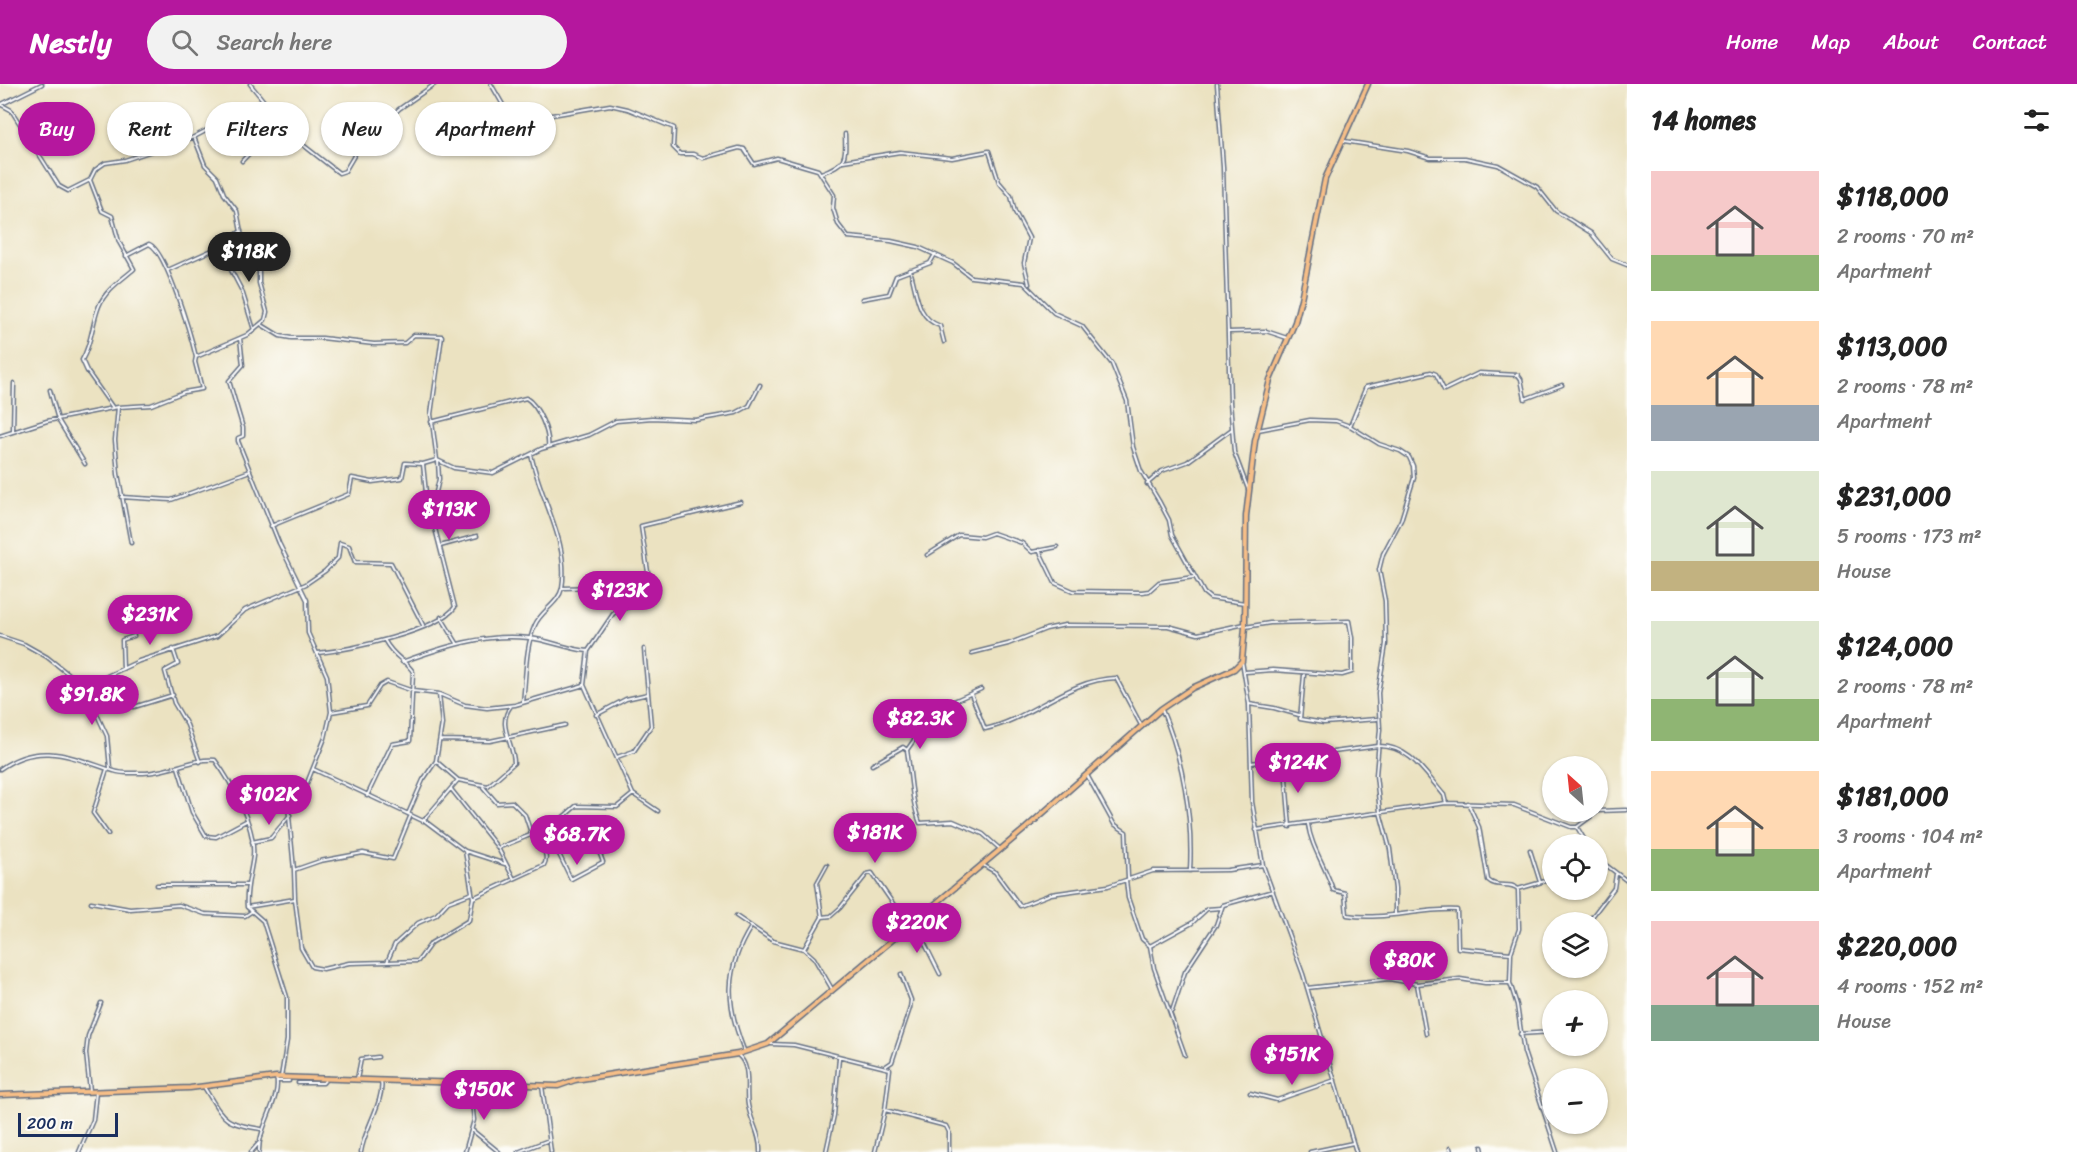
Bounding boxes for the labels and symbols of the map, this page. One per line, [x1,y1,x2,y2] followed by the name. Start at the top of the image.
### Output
[207,232,291,283] pin: $118K
[407,490,491,541] pin: $113K
[578,571,662,622] pin: $123K
[108,595,192,646] pin: $231K
[43,675,141,726] pin: $91.8K
[871,699,969,750] pin: $82.3K
[1256,743,1340,794] pin: $124K
[1542,756,1608,822] north arrow
[227,775,311,826] pin: $102K
[833,813,917,864] pin: $181K
[528,815,626,866] pin: $68.7K
[875,903,959,954] pin: $220K
[1373,941,1445,992] pin: $80K
[1250,1035,1334,1086] pin: $151K
[442,1070,526,1121] pin: $150K
[18,1110,118,1138] scale bar

